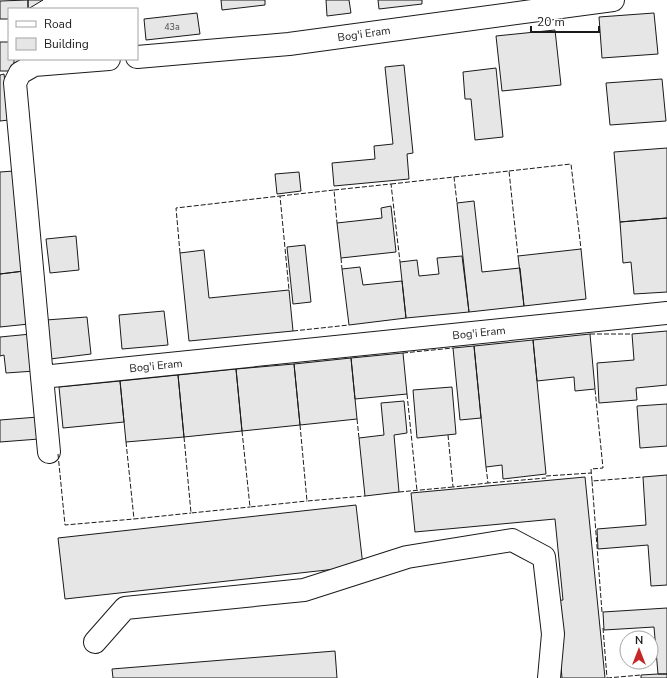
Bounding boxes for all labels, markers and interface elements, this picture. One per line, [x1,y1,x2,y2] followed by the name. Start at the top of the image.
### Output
[8,8,138,60] legend
[531,8,599,34] scale bar
[537,14,565,30] text: 20 m
[44,16,72,32] text: Road
[164,21,180,33] house number: 43a
[337,23,391,45] street label: Bog'i Eram
[44,36,89,52] text: Building
[452,323,506,343] street label: Bog'i Eram
[129,356,183,376] street label: Bog'i Eram
[619,630,659,670] north arrow
[635,633,643,648] text: N

